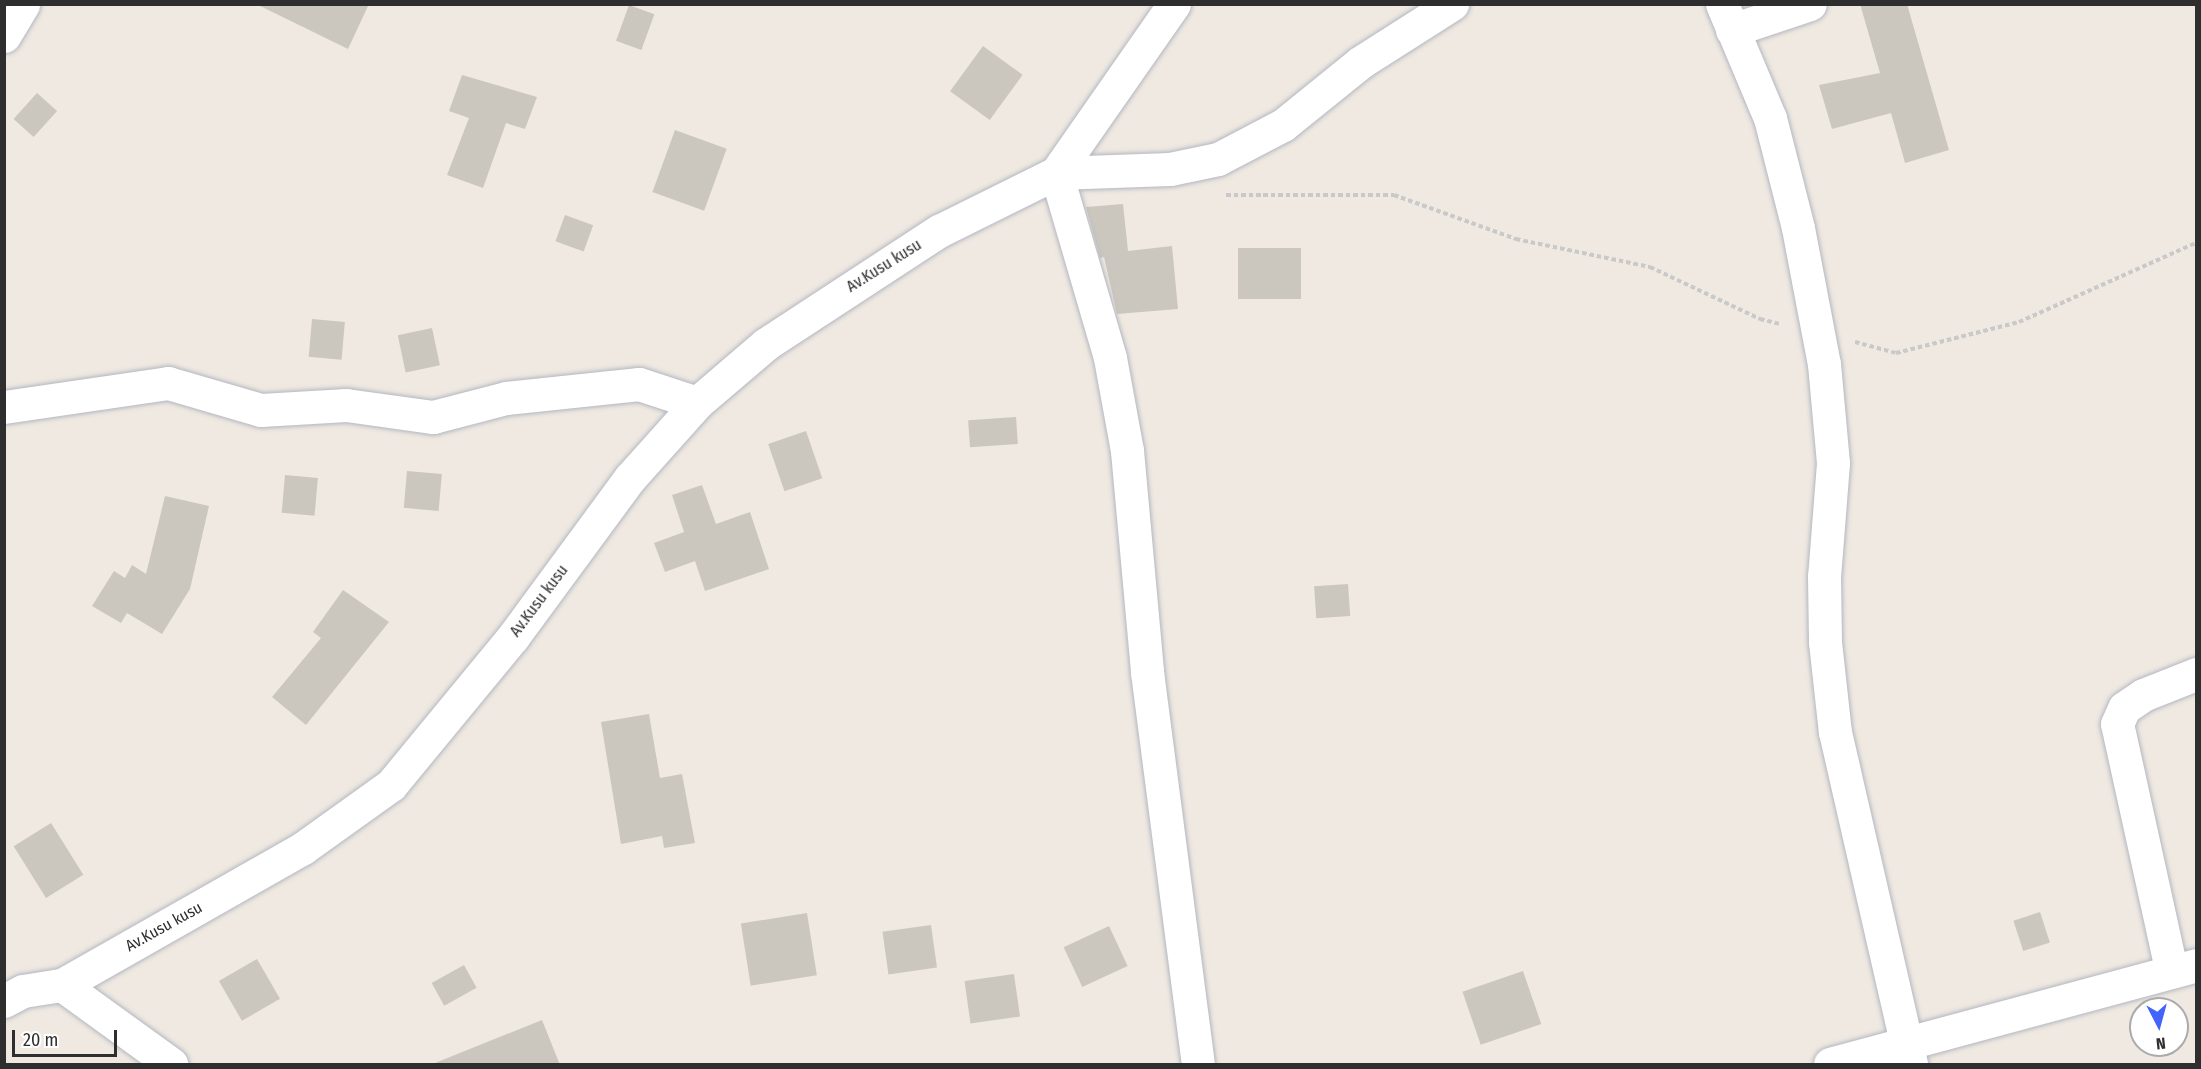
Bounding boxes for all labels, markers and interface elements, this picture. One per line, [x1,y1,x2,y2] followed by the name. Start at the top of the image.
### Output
[843,235,925,297] street label: Av.Kusu kusu
[506,561,572,641] street label: Av.Kusu kusu
[122,898,206,956] street label: Av.Kusu kusu
[2129,997,2189,1057] north arrow
[15,1018,120,1056] scale bar
[23,1029,58,1051] text: 20 m
[2155,1033,2166,1053] text: N

